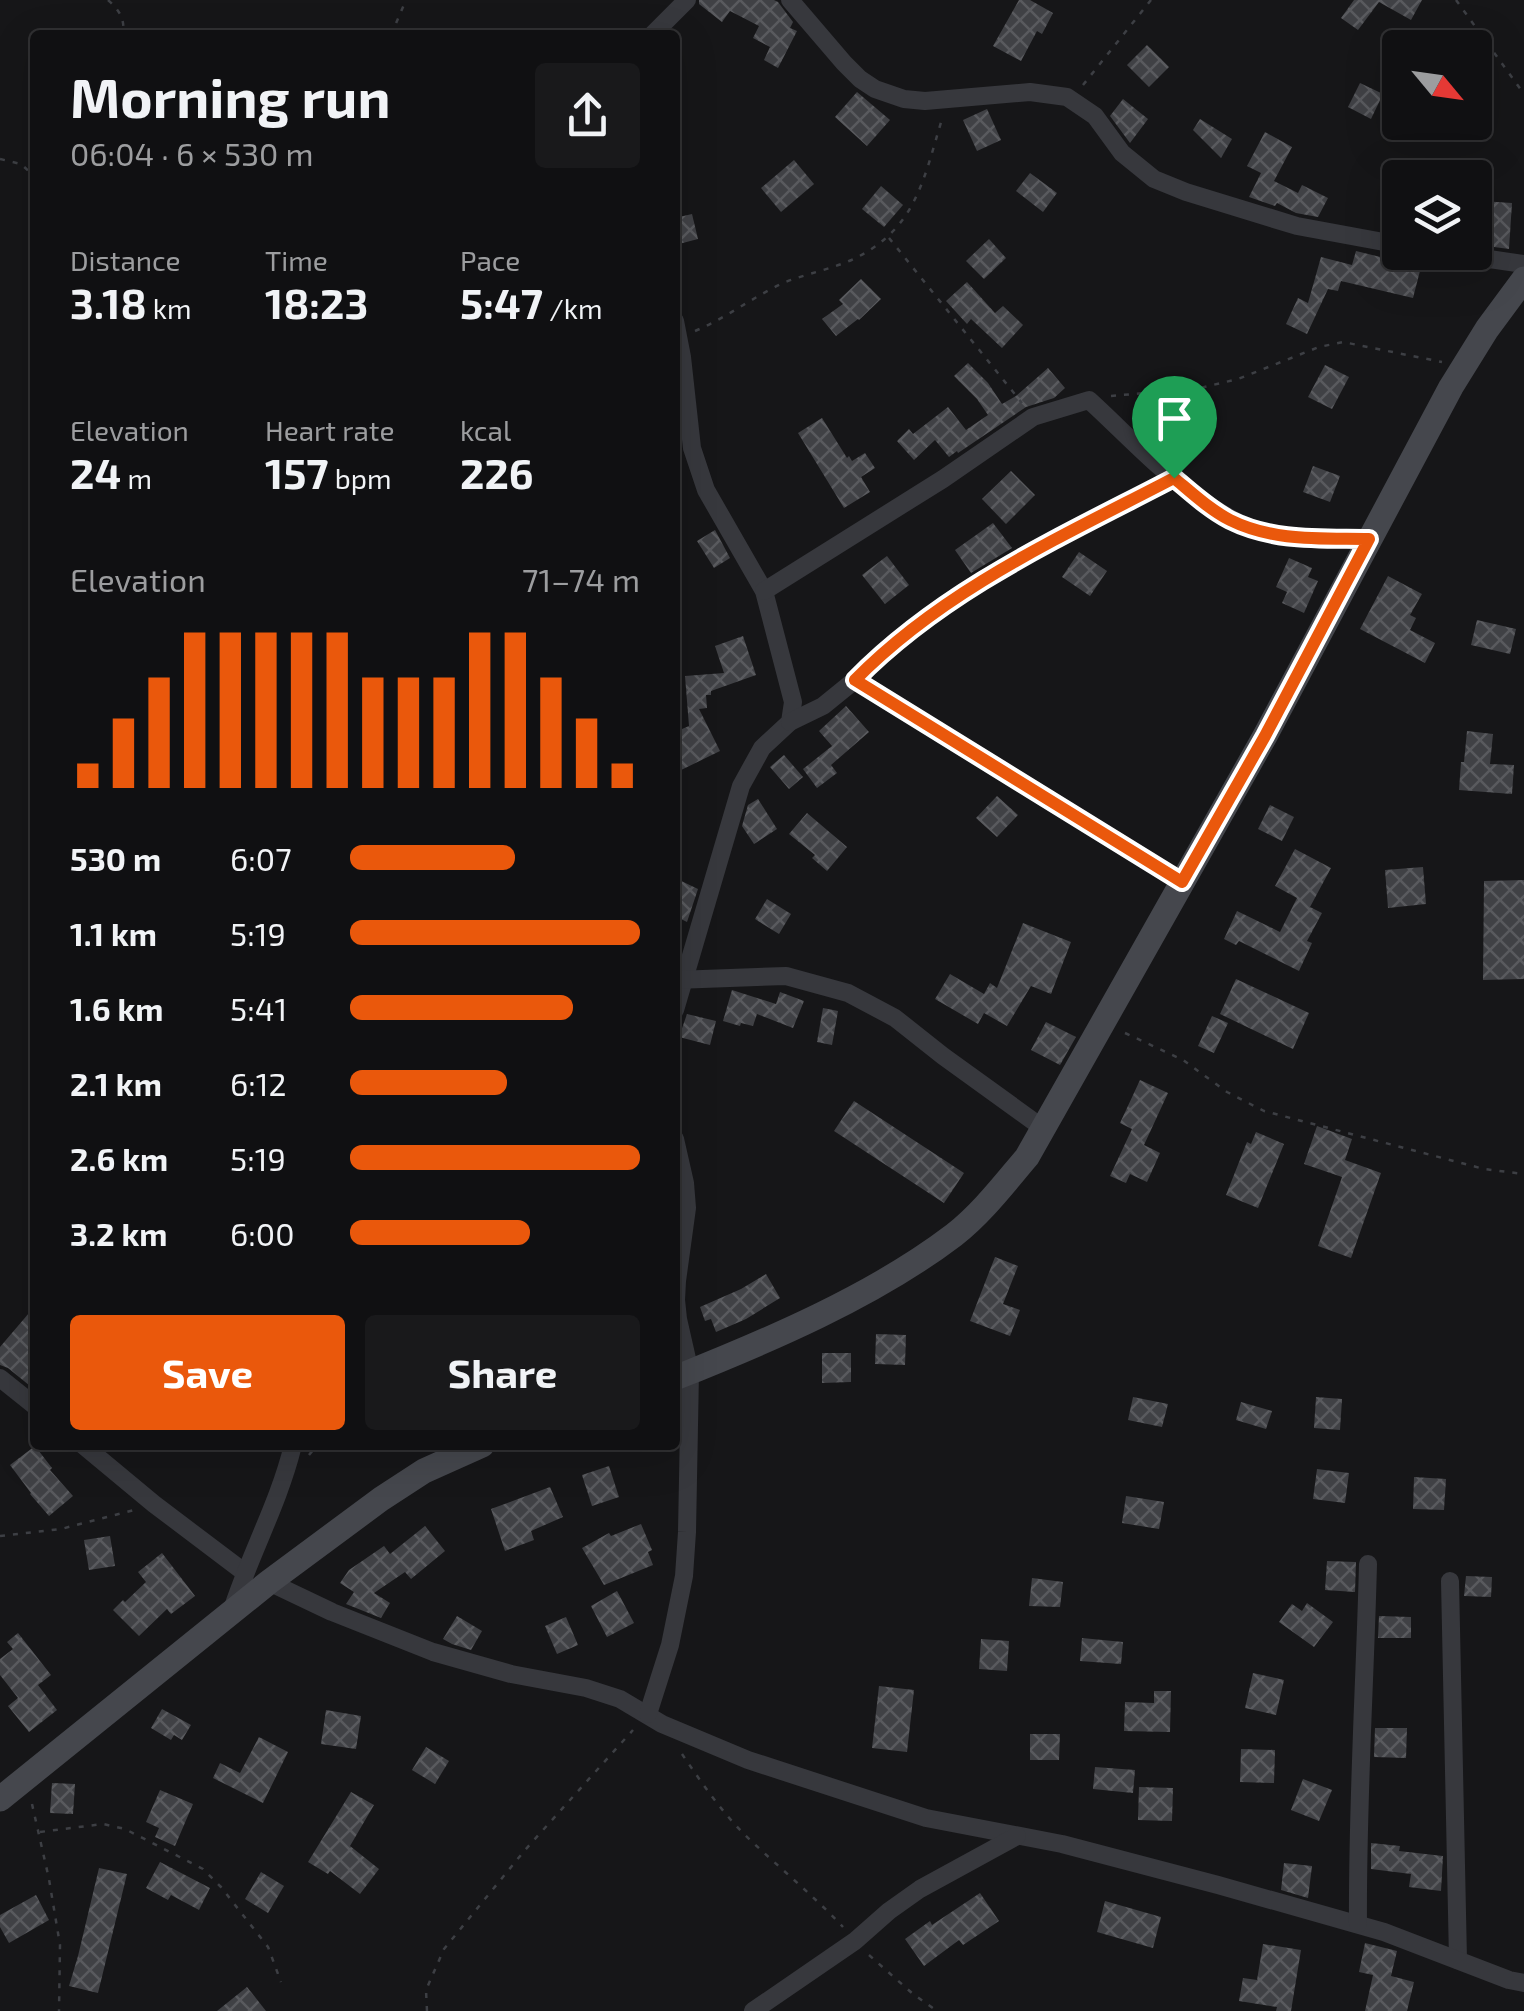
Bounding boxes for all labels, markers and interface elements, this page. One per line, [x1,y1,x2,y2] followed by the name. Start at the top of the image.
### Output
[1382,30,1492,140] north arrow
[1382,30,1492,270] map controls
[70,63,391,129] text: Morning run
[535,63,640,168] button: share
[70,134,313,172] text: 06:04 · 6 × 530 m
[1382,160,1492,270] button: layers
[70,243,181,277] text: Distance
[265,243,328,277] text: Time
[460,243,520,277] text: Pace
[70,277,147,327] text: 3.18
[265,277,368,327] text: 18:23
[460,277,543,327] text: 5:47
[147,291,192,325] text: km
[543,291,602,325] text: /km
[1132,376,1217,479] pin
[1147,391,1202,446] icon: arrive
[70,413,189,447] text: Elevation
[265,413,395,447] text: Heart rate
[460,413,511,447] text: kcal
[70,447,121,497] text: 24
[265,447,329,497] text: 157
[460,447,534,497] text: 226
[121,461,152,495] text: m
[329,461,392,495] text: bpm
[70,560,206,598] text: Elevation
[522,560,640,598] text: 71–74 m
[70,839,161,877] text: 530 m
[230,839,292,877] text: 6:07
[70,914,157,952] text: 1.1 km
[230,914,286,952] text: 5:19
[70,989,164,1027] text: 1.6 km
[230,989,287,1027] text: 5:41
[70,1064,162,1102] text: 2.1 km
[230,1064,287,1102] text: 6:12
[70,1139,168,1177] text: 2.6 km
[230,1139,286,1177] text: 5:19
[70,1214,168,1252] text: 3.2 km
[230,1214,294,1252] text: 6:00
[70,1315,345,1430] button: Save
[365,1315,640,1430] button: Share

